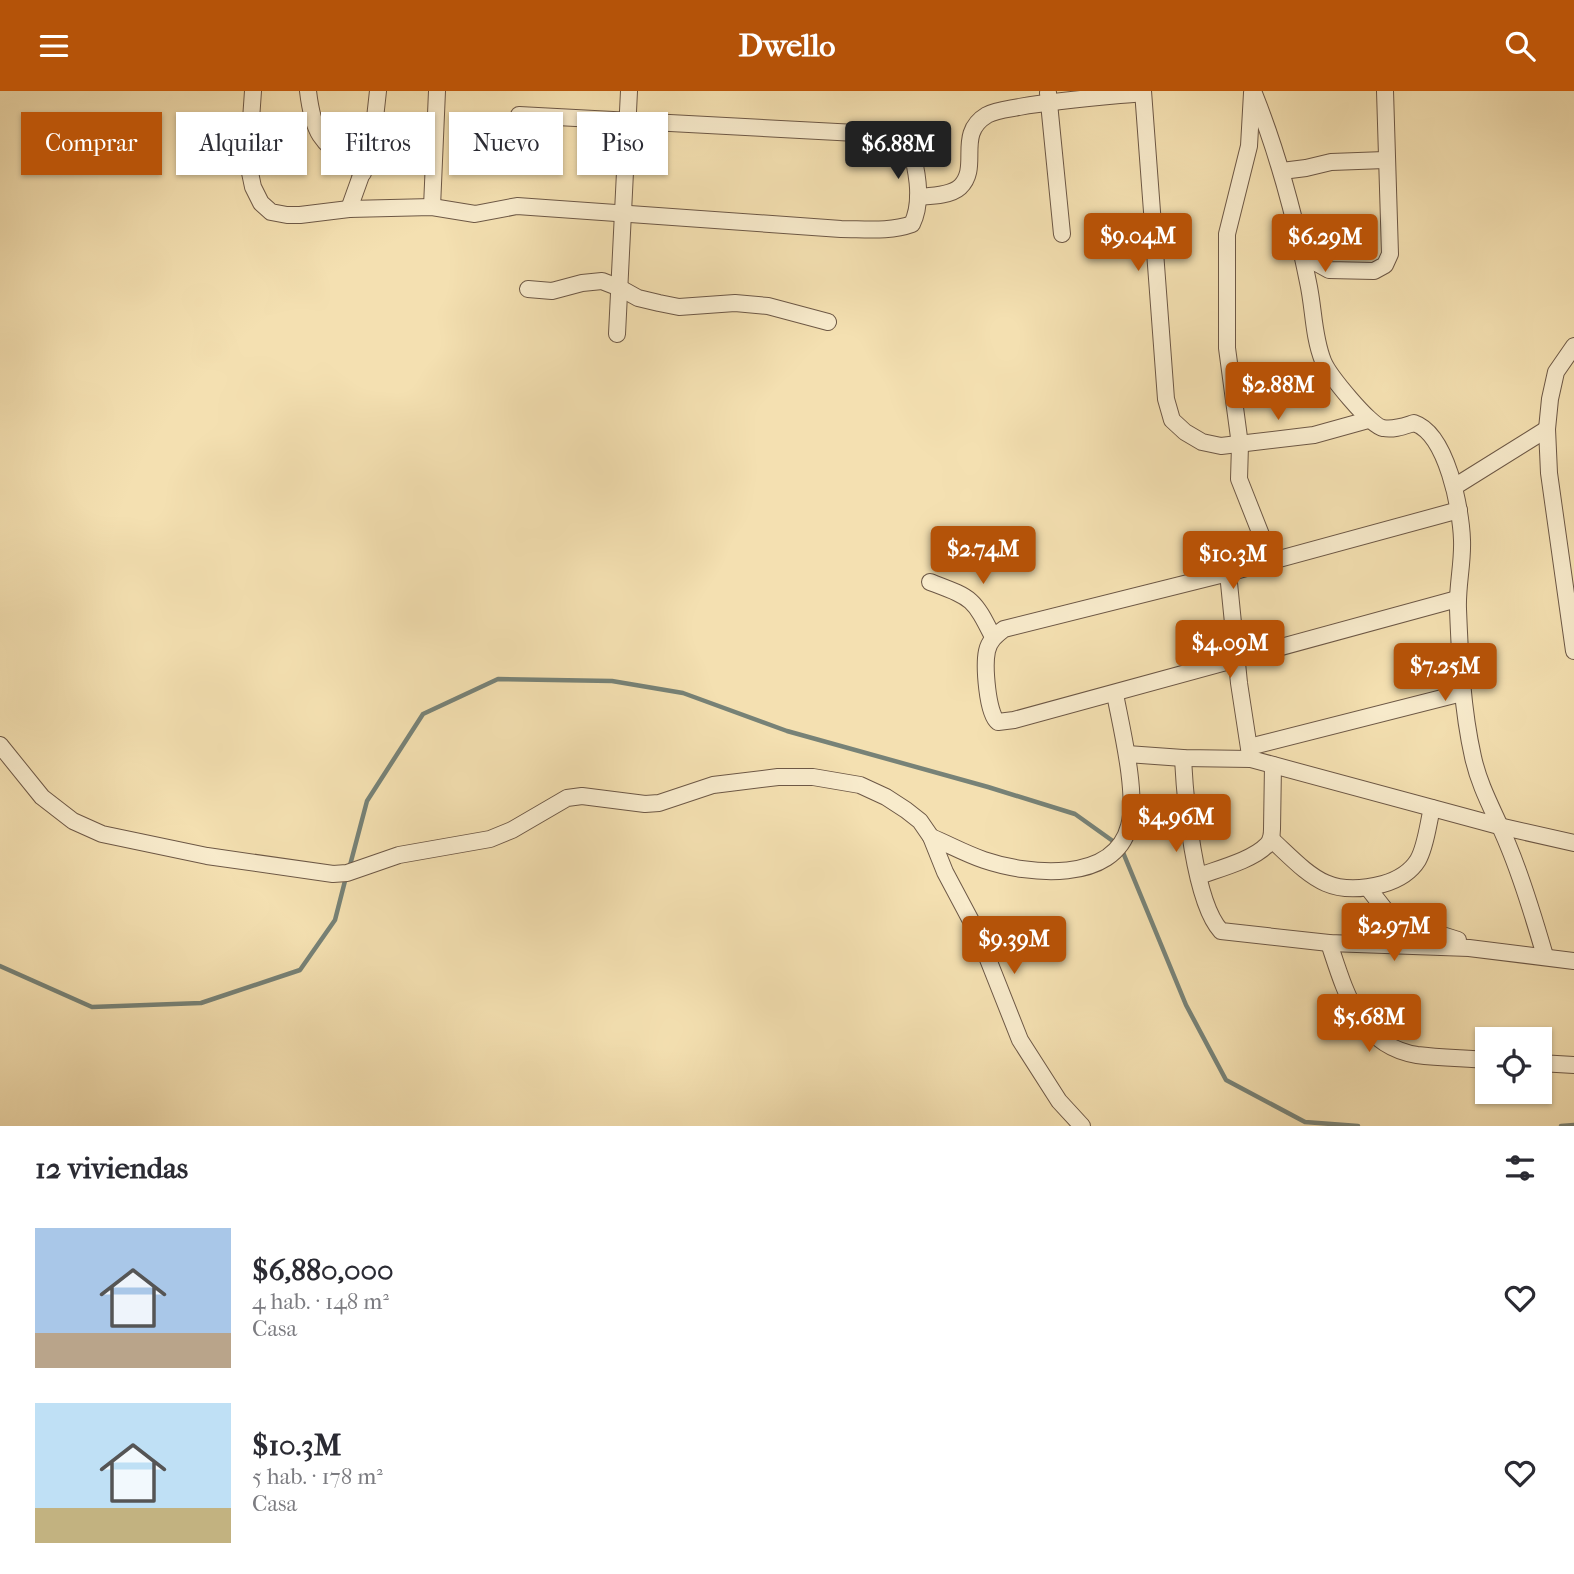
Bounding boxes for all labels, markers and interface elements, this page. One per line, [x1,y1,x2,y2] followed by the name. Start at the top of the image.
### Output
[35,27,73,65] icon: menu
[738,27,836,64] text: Dwello
[1501,27,1539,65] icon: search
[21,112,162,175] chip: Comprar
[176,112,307,175] chip: Alquilar
[321,112,435,175] chip: Filtros
[449,112,563,175] chip: Nuevo
[577,112,668,175] chip: Piso
[841,122,955,181] pin: $6.88M
[861,130,935,157] text: $6.88M
[1081,213,1195,273] pin: $9.04M
[1268,215,1382,274] pin: $6.29M
[1100,222,1176,249] text: $9.04M
[1288,223,1362,250] text: $6.29M
[1221,363,1335,422] pin: $2.88M
[1241,371,1315,398] text: $2.88M
[926,526,1040,586] pin: $2.74M
[1176,531,1290,591] pin: $10.3M
[947,535,1019,562] text: $2.74M
[1199,540,1267,567] text: $10.3M
[1173,621,1287,680] pin: $4.09M
[1191,629,1269,656] text: $4.09M
[1388,643,1502,703] pin: $7.25M
[1410,652,1480,679] text: $7.25M
[1119,795,1233,854] pin: $4.96M
[1138,803,1214,830] text: $4.96M
[1337,903,1451,963] pin: $2.97M
[1358,912,1430,939] text: $2.97M
[957,917,1071,976] pin: $9.39M
[978,925,1050,952] text: $9.39M
[1312,995,1426,1054] pin: $5.68M
[1333,1003,1405,1030] text: $5.68M
[1475,1027,1552,1104] map controls
[1475,1027,1552,1104] button: locate
[1501,1149,1539,1187] icon: filters
[35,1151,188,1186] text: 12 viviendas
[252,1253,394,1288] text: $6,880,000
[91,1256,175,1340] icon: home
[1501,1279,1539,1317] icon: heart
[252,1288,389,1315] text: 4 hab. · 148 m²
[252,1315,297,1342] text: Casa
[252,1428,341,1463] text: $10.3M
[91,1431,175,1515] icon: home
[1501,1454,1539,1492] icon: heart
[252,1463,383,1490] text: 5 hab. · 178 m²
[252,1490,297,1517] text: Casa

